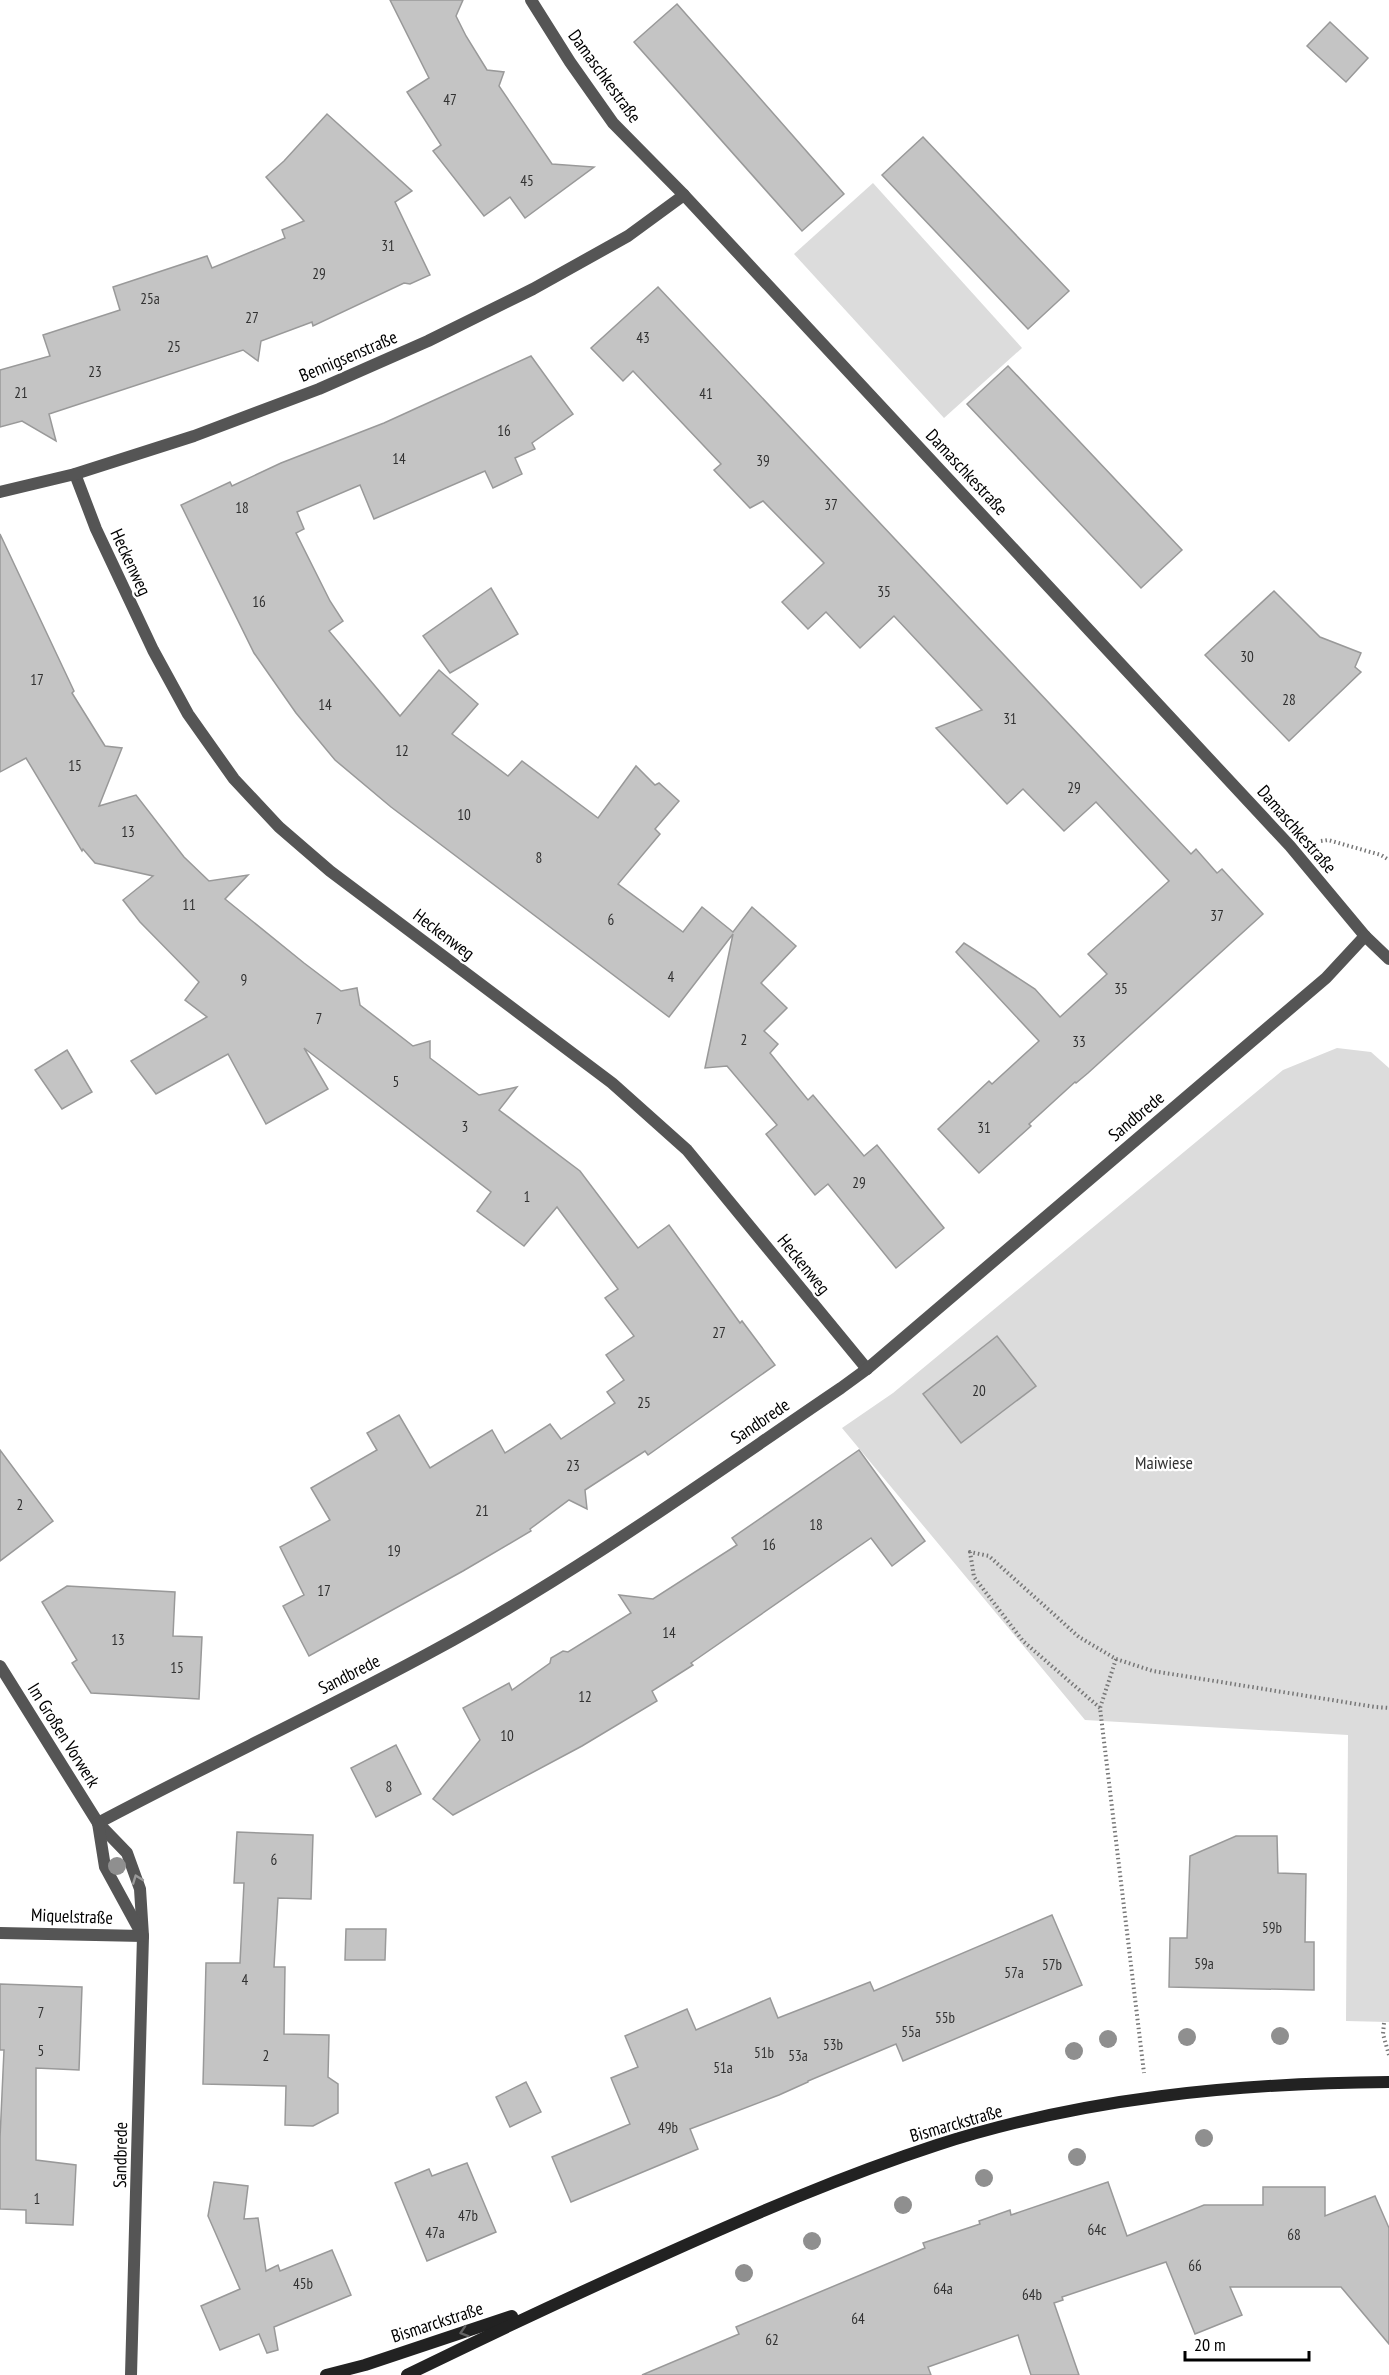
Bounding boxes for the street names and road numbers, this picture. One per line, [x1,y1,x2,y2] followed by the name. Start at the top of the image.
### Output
[563,25,647,127] street label: Damaschkestraße
[296,325,400,387] street label: Bennigsenstraße
[921,424,1013,520] street label: Damaschkestraße
[106,525,156,599] street label: Heckenweg
[1252,780,1342,878] street label: Damaschkestraße
[409,903,479,965] street label: Heckenweg
[1103,1086,1169,1146] street label: Sandbrede
[773,1229,835,1299] street label: Heckenweg
[726,1393,794,1449] street label: Sandbrede
[314,1649,384,1699] street label: Sandbrede
[23,1679,105,1791] street label: Im Großen Vorwerk
[31,1903,113,1929] street label: Miquelstraße
[907,2099,1005,2147] street label: Bismarckstraße
[108,2122,132,2188] street label: Sandbrede
[388,2296,486,2348] street label: Bismarckstraße

